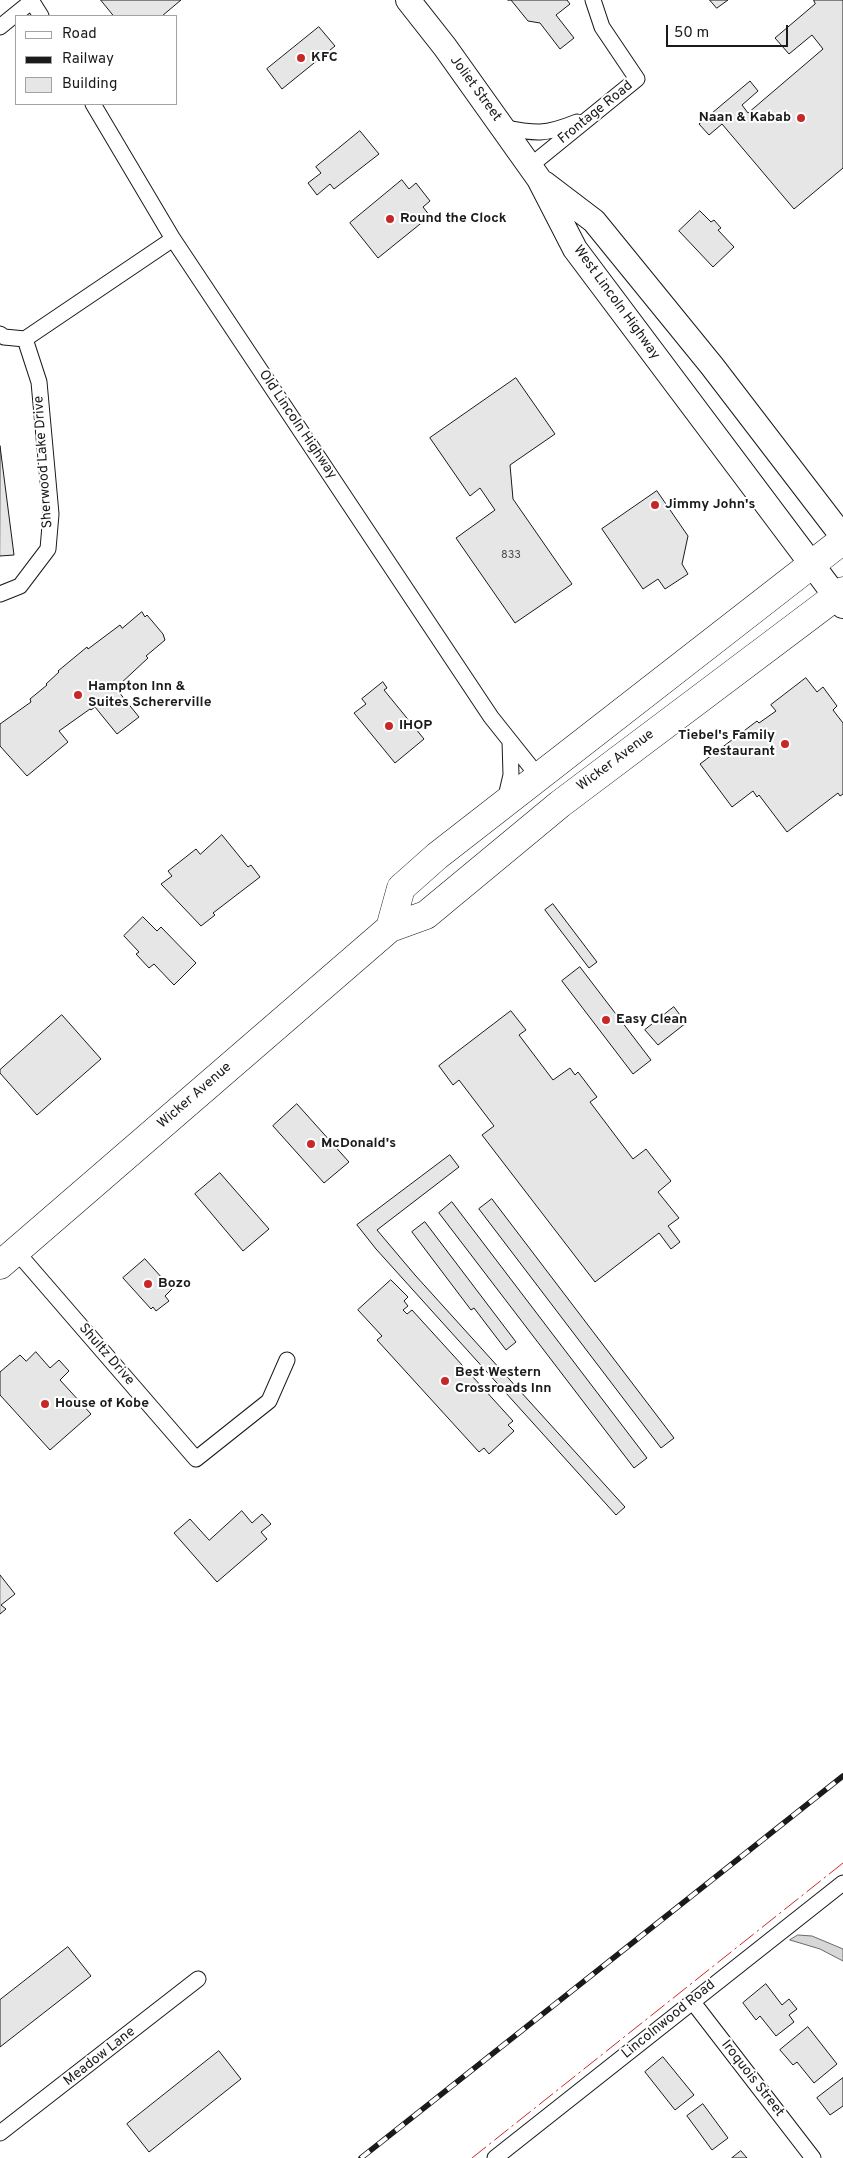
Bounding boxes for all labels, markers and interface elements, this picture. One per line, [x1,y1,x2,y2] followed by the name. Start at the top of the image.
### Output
[15,15,178,105] legend
[668,15,790,47] scale bar
[674,24,709,43] text: 50 m
[62,25,97,44] text: Road
[62,50,114,69] text: Railway
[311,50,338,66] place label: KFC
[295,52,307,64] marker: KFC
[446,53,504,125] street label: Joliet Street
[62,75,117,94] text: Building
[555,78,637,148] street label: Frontage Road
[699,110,791,126] place label: Naan & Kabab
[795,112,807,124] marker: Naan & Kabab
[400,211,507,227] place label: Round the Clock
[384,213,396,225] marker: Round the Clock
[569,243,663,363] street label: West Lincoln Highway
[254,367,340,483] street label: Old Lincoln Highway
[31,395,57,529] street label: Sherwood Lake Drive
[665,497,755,513] place label: Jimmy John's
[649,499,661,511] marker: Jimmy John's
[501,549,521,563] house number: 833
[88,679,211,712] place label: Hampton Inn & Suites Schererville
[72,689,84,701] marker: Hampton Inn & Suites Schererville
[399,718,432,734] place label: IHOP
[383,720,395,732] marker: IHOP
[574,726,658,796] street label: Wicker Avenue
[678,728,775,760] place label: Tiebel's Family Restaurant
[779,738,791,750] marker: Tiebel's Family Restaurant
[616,1012,687,1028] place label: Easy Clean
[600,1014,612,1026] marker: Easy Clean
[155,1059,235,1133] street label: Wicker Avenue
[321,1136,396,1152] place label: McDonald's
[305,1138,317,1150] marker: McDonald's
[158,1276,191,1292] place label: Bozo
[142,1278,154,1290] marker: Bozo
[75,1321,137,1389] street label: Shultz Drive
[455,1365,552,1398] place label: Best Western Crossroads Inn
[439,1375,451,1387] marker: Best Western Crossroads Inn
[55,1396,149,1412] place label: House of Kobe
[39,1398,51,1410] marker: House of Kobe
[619,1977,719,2063] street label: Lincolnwood Road
[61,2024,139,2090] street label: Meadow Lane
[717,2037,787,2121] street label: Iroquois Street

